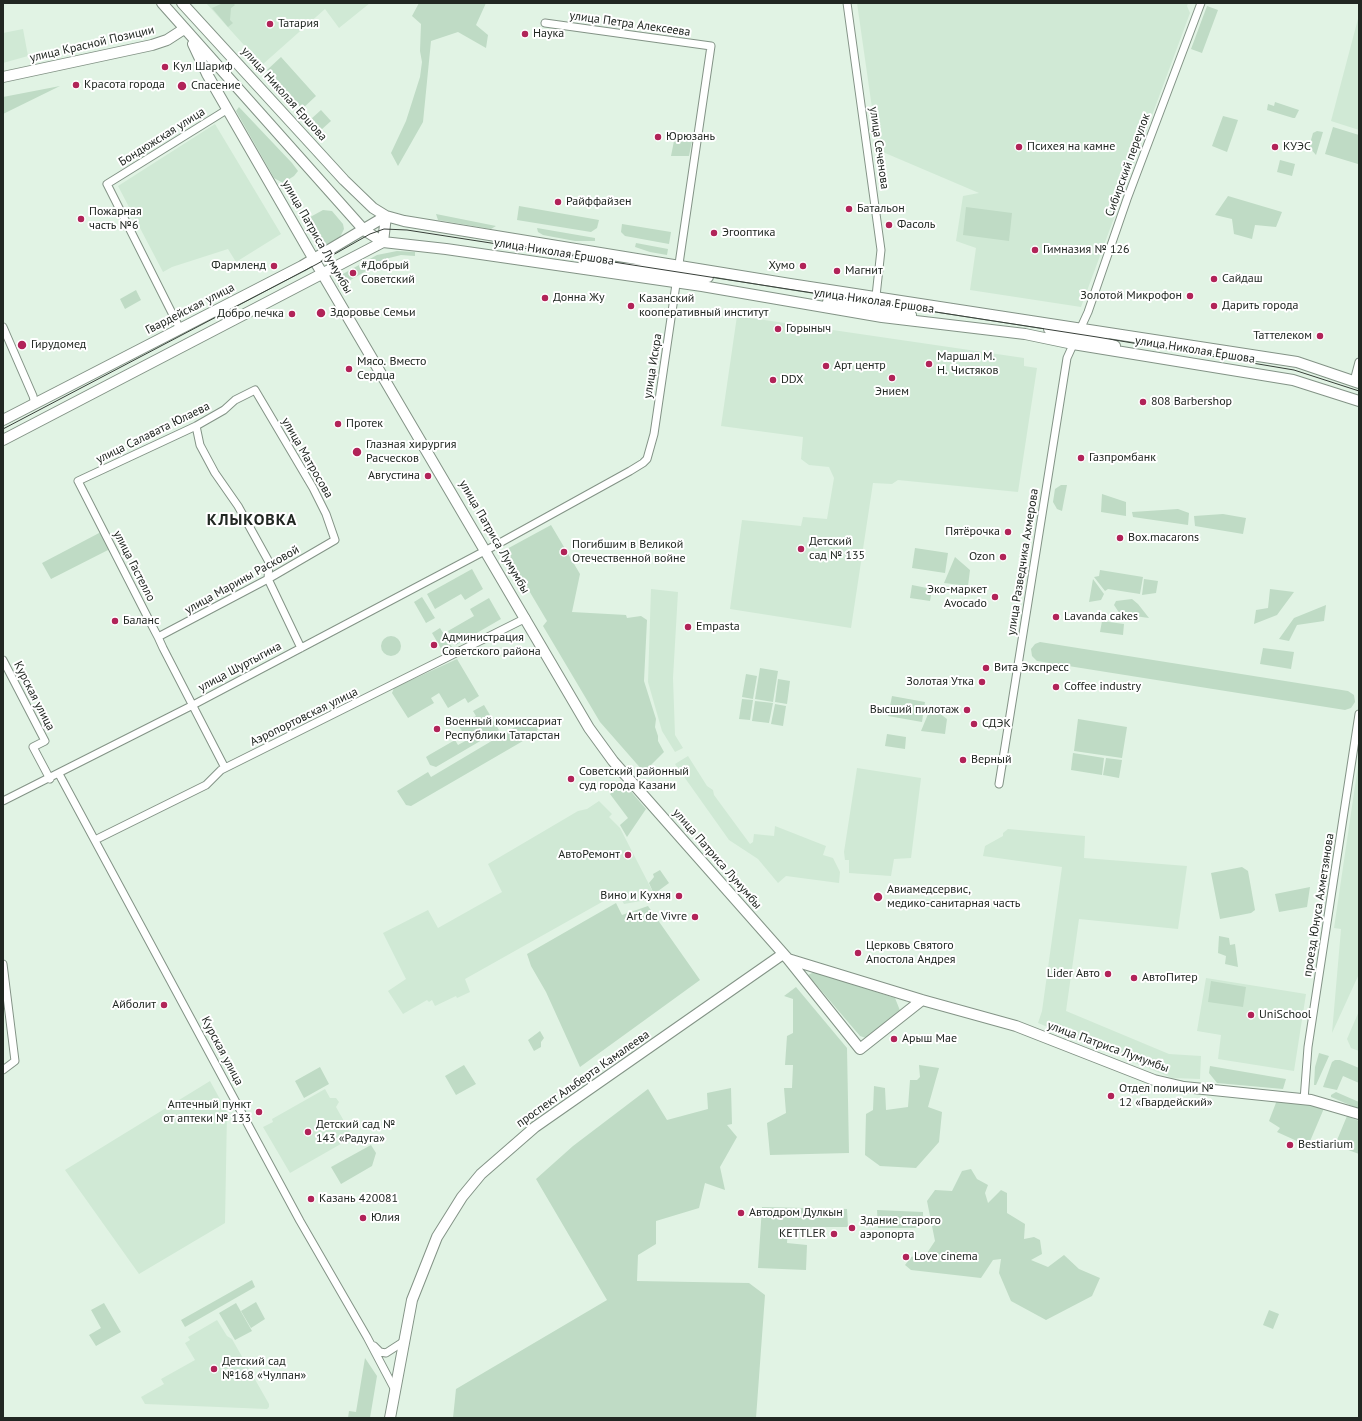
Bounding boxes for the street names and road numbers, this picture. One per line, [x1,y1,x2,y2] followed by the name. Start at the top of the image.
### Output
[569,8,691,40] street label: улица Петра Алексеева
[28,23,156,65] street label: улица Красной Позиции
[238,44,330,144] street label: улица Николая Ершова
[116,105,208,169] street label: Бондюжская улица
[866,106,892,190] street label: улица Сеченова
[1103,111,1153,219] street label: Сибирский переулок
[279,178,355,296] street label: улица Патриса Лумумбы
[493,235,615,269] street label: улица Николая Ершова
[143,280,237,338] street label: Гвардейская улица
[813,285,935,317] street label: улица Николая Ершова
[641,333,665,399] street label: улица Искра
[1134,333,1256,367] street label: улица Николая Ершова
[94,399,212,467] street label: улица Салавата Юлаева
[278,415,336,501] street label: улица Матросова
[456,478,532,596] street label: улица Патриса Лумумбы
[1004,488,1042,636] street label: улица Разведчика Ахмерова
[110,528,158,604] street label: улица Гастелло
[182,543,302,617] street label: улица Марины Расковой
[196,639,284,695] street label: улица Шуртыгина
[10,659,58,733] street label: Курская улица
[248,685,360,749] street label: Аэропортовская улица
[669,806,765,912] street label: улица Патриса Лумумбы
[1301,832,1337,978] street label: проезд Юнуса Ахметзянова
[198,1014,246,1088] street label: Курская улица
[1045,1018,1171,1076] street label: улица Патриса Лумумбы
[514,1027,652,1131] street label: проспект Альберта Камалеева

